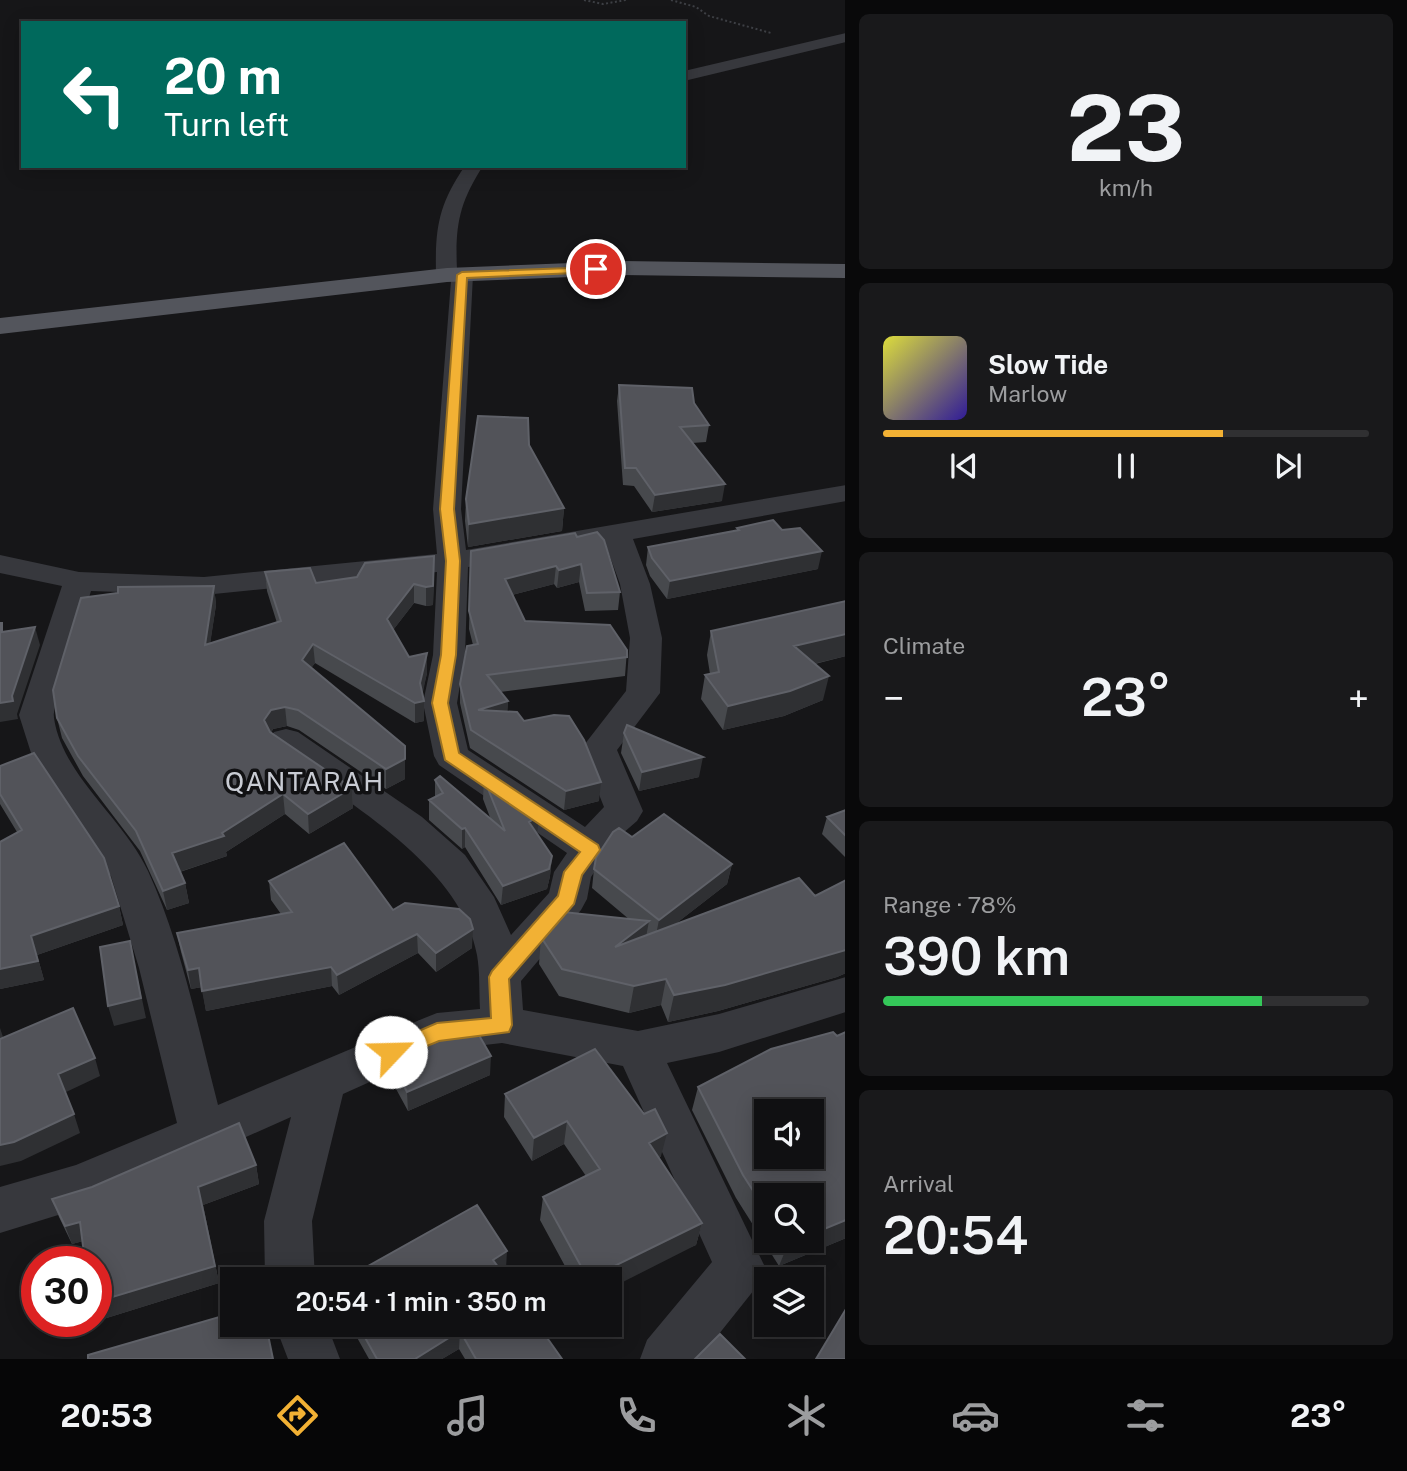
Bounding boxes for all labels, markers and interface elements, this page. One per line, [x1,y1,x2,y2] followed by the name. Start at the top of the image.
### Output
[164,47,282,105] text: 20 m
[49,49,140,140] icon: left
[1067,75,1185,181] text: 23
[164,106,289,143] text: Turn left
[1099,174,1153,201] text: km/h
[566,239,626,299] pin
[577,250,615,288] icon: arrive
[988,349,1108,380] text: Slow Tide
[988,380,1067,407] text: Marlow
[945,447,983,485] icon: previous
[1107,447,1145,485] icon: pause
[1269,447,1307,485] icon: next
[883,632,965,659] text: Climate
[1081,667,1171,728] text: 23°
[883,676,904,721] text: −
[1348,676,1369,721] text: +
[225,766,385,797] district label: QANTARAH
[883,891,1016,918] text: Range · 78%
[883,926,1070,987] text: 390 km
[354,1015,428,1089] position arrow
[754,1099,824,1337] map controls
[754,1099,824,1169] button: sound
[883,1170,954,1197] text: Arrival
[754,1183,824,1253] button: search
[883,1205,1029,1266] text: 20:54
[21,1246,112,1337] speed limit sign: 30
[754,1267,824,1337] button: layers
[296,1286,546,1317] text: 20:54 · 1 min · 350 m
[273,1391,322,1440] icon: directions
[443,1391,492,1440] icon: music
[612,1391,661,1440] icon: phone
[782,1391,831,1440] icon: climate
[951,1391,1000,1440] icon: car
[1121,1391,1170,1440] icon: filters
[60,1397,153,1434] text: 20:53
[1290,1397,1347,1434] text: 23°

